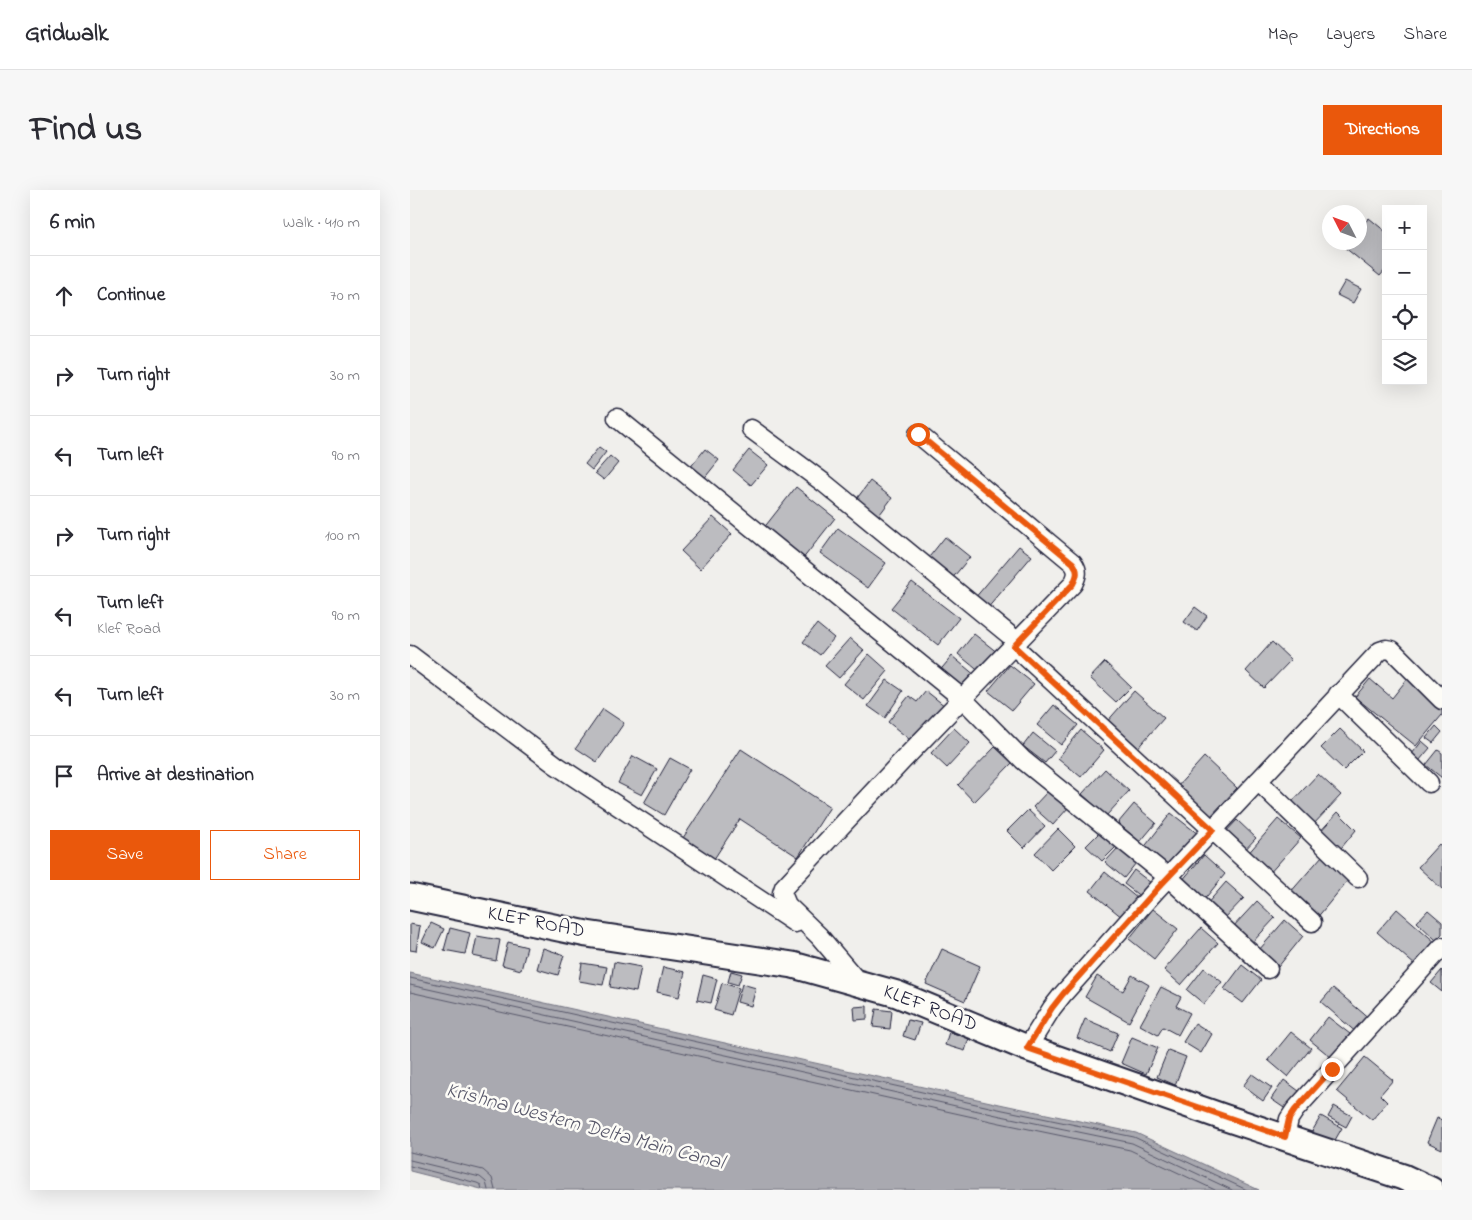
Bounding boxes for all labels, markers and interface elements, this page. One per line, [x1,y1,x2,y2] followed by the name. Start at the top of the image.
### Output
[25,17,109,52] text: Gridwalk
[1268,22,1298,48] text: Map
[1326,22,1376,48] text: Layers
[1404,22,1447,48] text: Share
[30,105,142,156] text: Find us
[1323,105,1442,155] button: Directions
[1322,205,1367,250] north arrow
[1382,205,1427,385] map controls
[1382,205,1427,250] button: +
[50,208,95,238] text: 6 min
[283,211,360,235] text: Walk · 410 m
[1382,250,1427,295] button: −
[50,282,78,310] icon: ahead
[97,282,165,309] text: Continue
[330,284,360,308] text: 70 m
[1382,295,1427,340] button: locate
[1382,340,1427,385] button: layers
[50,362,78,390] icon: right
[97,362,170,389] text: Turn right
[330,364,360,388] text: 30 m
[907,423,930,446] route start
[50,442,78,470] icon: left
[97,442,164,469] text: Turn left
[332,444,360,468] text: 90 m
[50,522,78,550] icon: right
[97,522,170,549] text: Turn right
[325,524,360,548] text: 100 m
[97,590,164,617] text: Turn left
[50,602,78,630] icon: left
[332,604,360,628] text: 90 m
[97,617,161,641] text: Klef Road
[50,682,78,710] icon: left
[97,682,164,709] text: Turn left
[330,684,360,708] text: 30 m
[50,762,78,790] icon: arrive
[97,762,254,789] text: Arrive at destination
[50,830,200,880] button: Save
[210,830,360,880] button: Share
[485,899,587,947] street label: KLEF ROAD
[879,978,981,1040] street label: KLEF ROAD
[1321,1058,1344,1081] route end
[443,1075,730,1179] water label: Krishna Western Delta Main Canal

